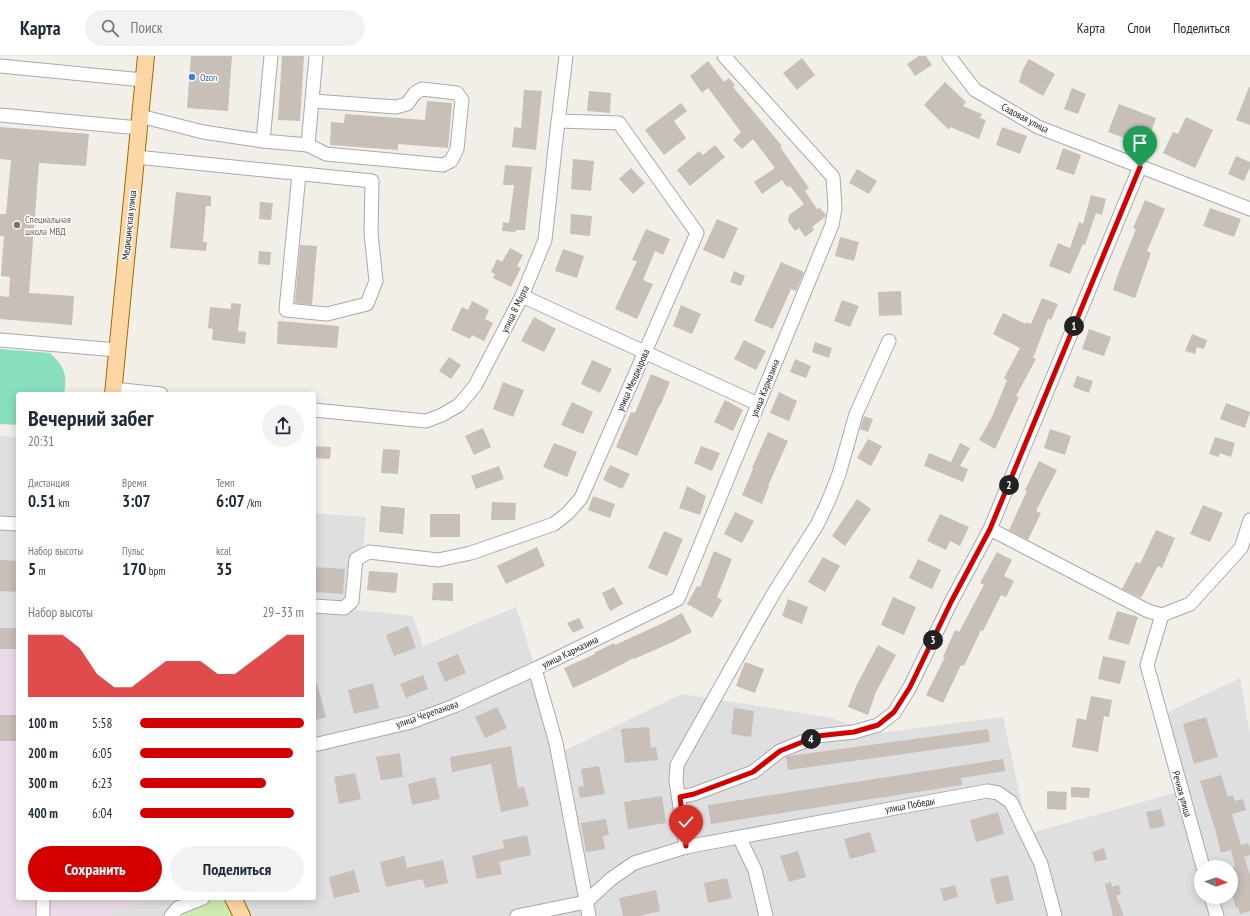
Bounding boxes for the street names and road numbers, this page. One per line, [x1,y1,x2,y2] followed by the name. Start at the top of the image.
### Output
[999,100,1051,136] street label: Садовая улица
[119,189,139,261] street label: Медицинская улица
[498,283,532,335] street label: улица 8 Марта
[613,347,653,413] street label: улица Мендиарова
[747,357,783,419] street label: улица Кармазина
[540,633,600,671] street label: улица Кармазина
[394,697,460,731] street label: улица Черепанова
[1169,770,1195,818] street label: Речная улица
[884,794,936,816] street label: улица Победы

